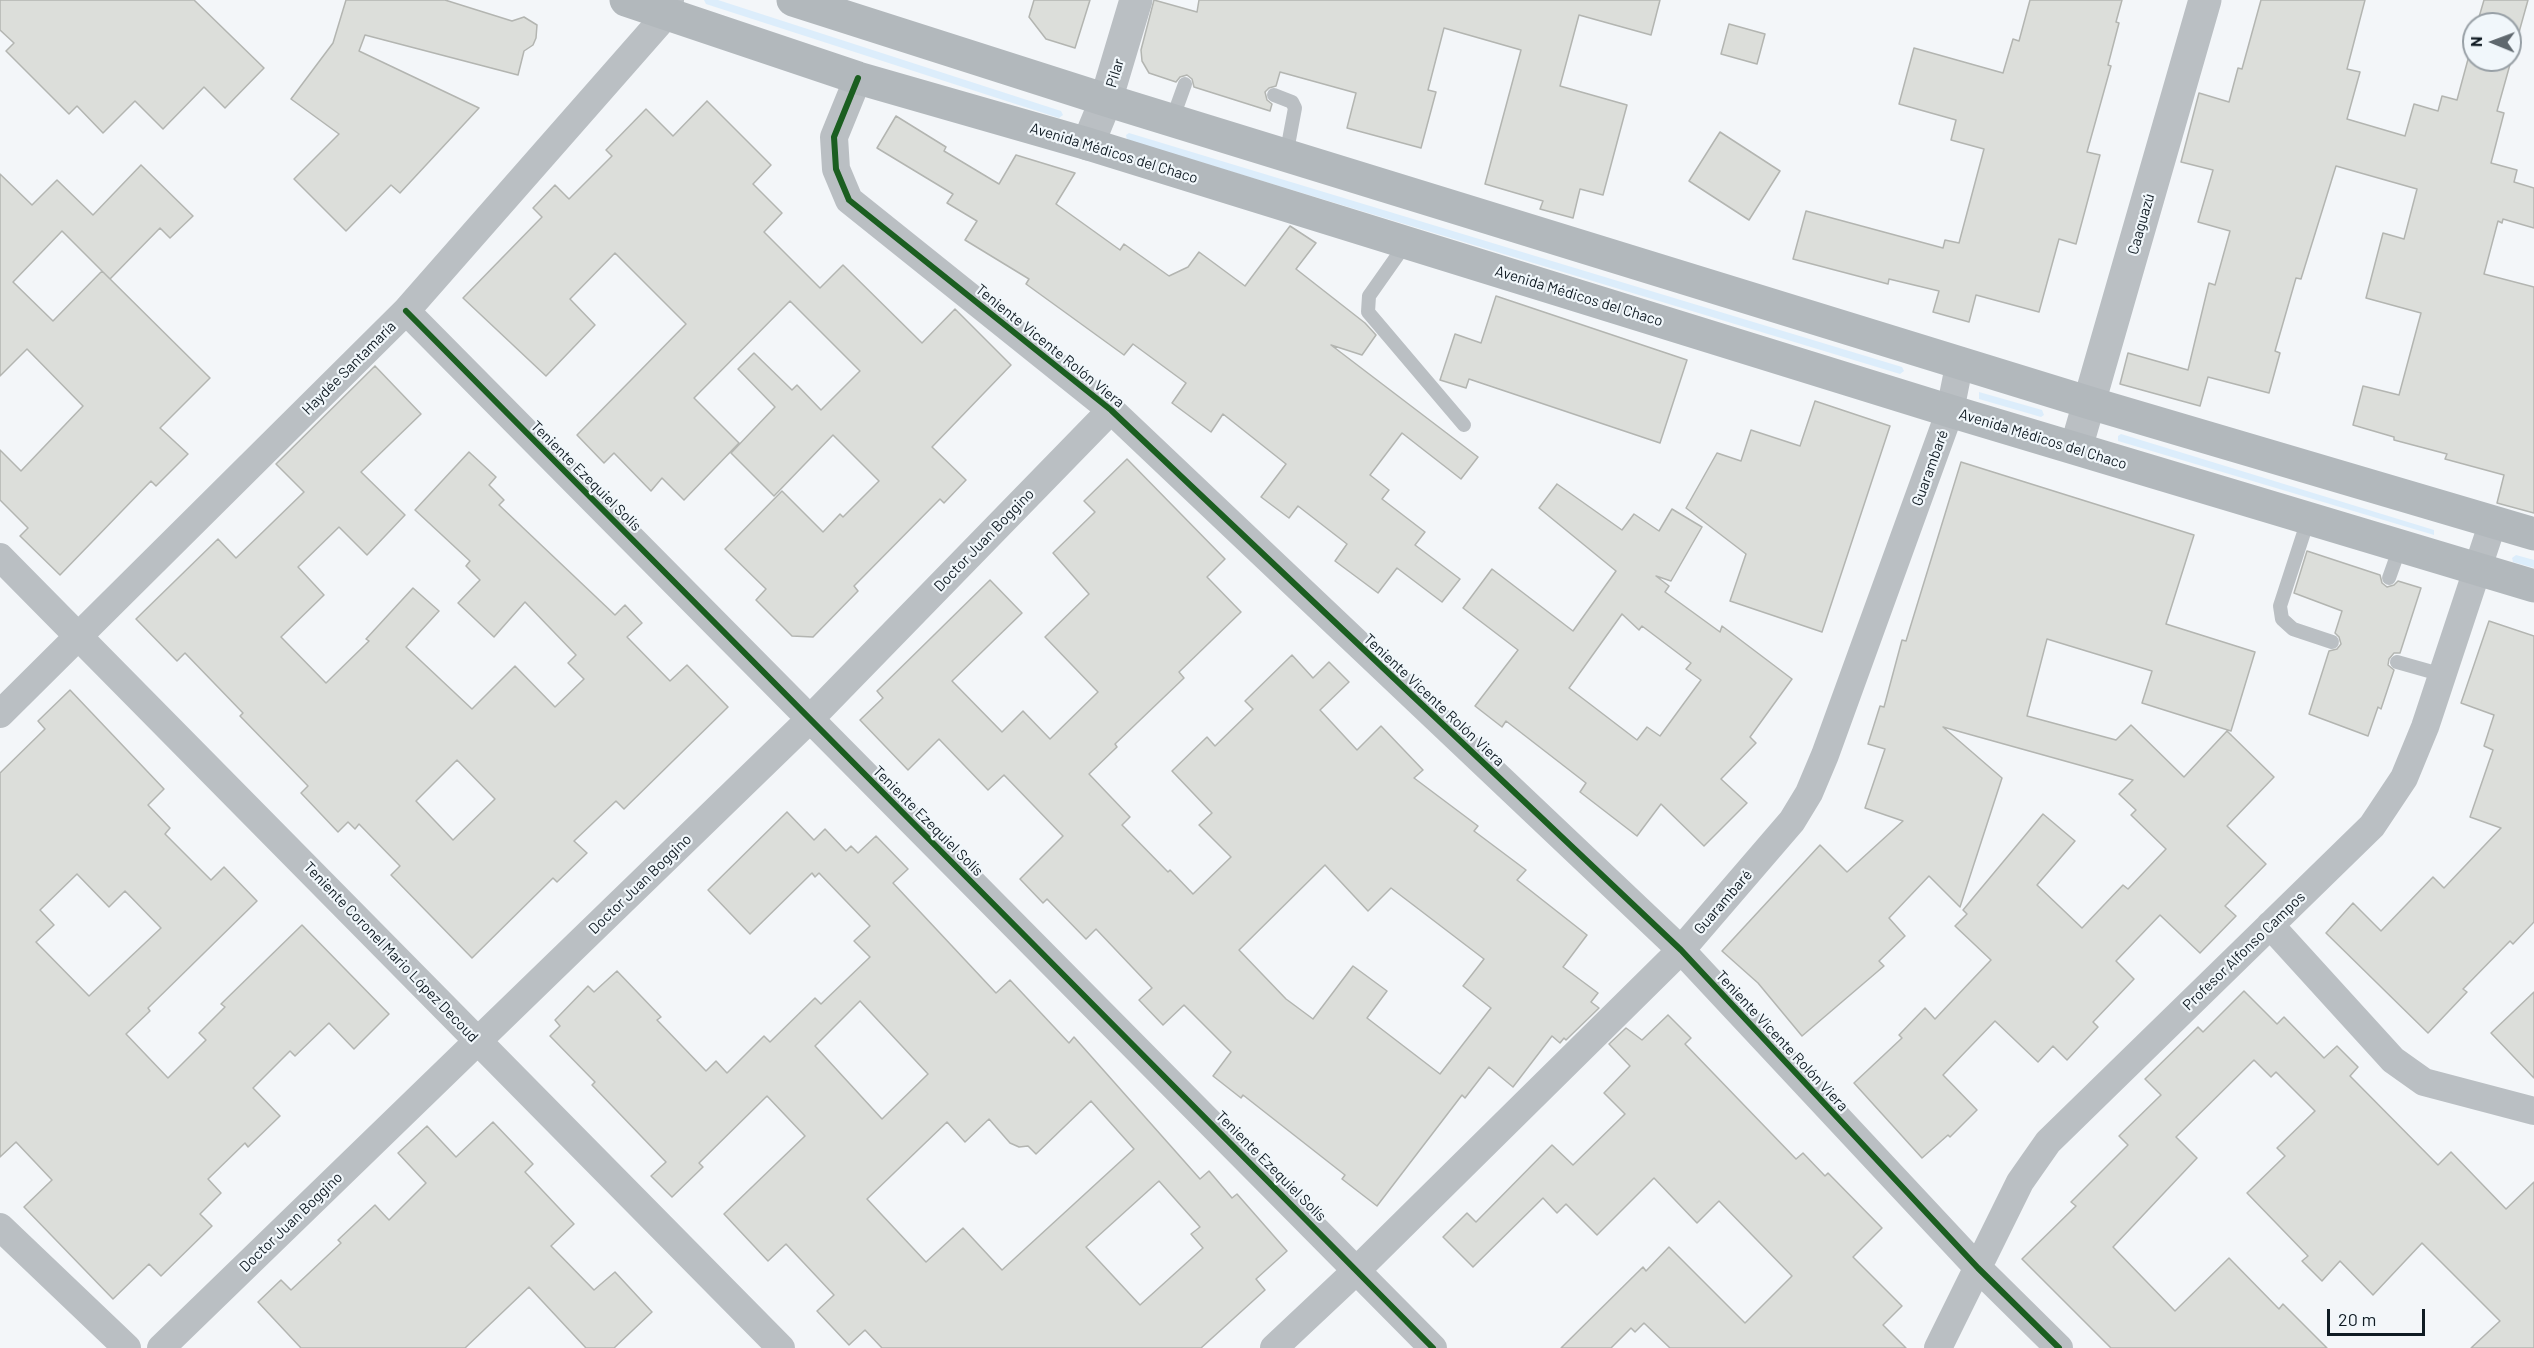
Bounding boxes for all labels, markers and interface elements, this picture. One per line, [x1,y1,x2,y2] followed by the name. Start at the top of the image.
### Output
[2462,12,2522,72] north arrow
[2466,36,2485,47] text: N
[1102,56,1128,90] street label: Pilar
[1028,119,1200,187] street label: Avenida Médicos del Chaco
[2124,191,2158,257] street label: Caaguazú
[1493,262,1665,330] street label: Avenida Médicos del Chaco
[972,280,1128,412] street label: Teniente Vicente Rolón Viera
[298,317,400,419] street label: Haydée Santamaría
[1957,405,2129,473] street label: Avenida Médicos del Chaco
[527,417,645,535] street label: Teniente Ezequiel Solís
[1908,428,1952,508] street label: Guarambaré
[930,485,1038,595] street label: Doctor Juan Boggino
[1360,630,1508,770] street label: Teniente Vicente Rolón Viera
[869,762,987,880] street label: Teniente Ezequiel Solís
[585,830,695,938] street label: Doctor Juan Boggino
[300,858,482,1046] street label: Teniente Coronel Mario López Decoud
[1690,866,1756,938] street label: Guarambaré
[2179,888,2309,1014] street label: Profesor Alfonso Campos
[1712,967,1852,1115] street label: Teniente Vicente Rolón Viera
[1212,1107,1330,1225] street label: Teniente Ezequiel Solís
[236,1168,346,1276] street label: Doctor Juan Boggino
[2330,1297,2428,1335] scale bar
[2338,1308,2376,1330] text: 20 m

